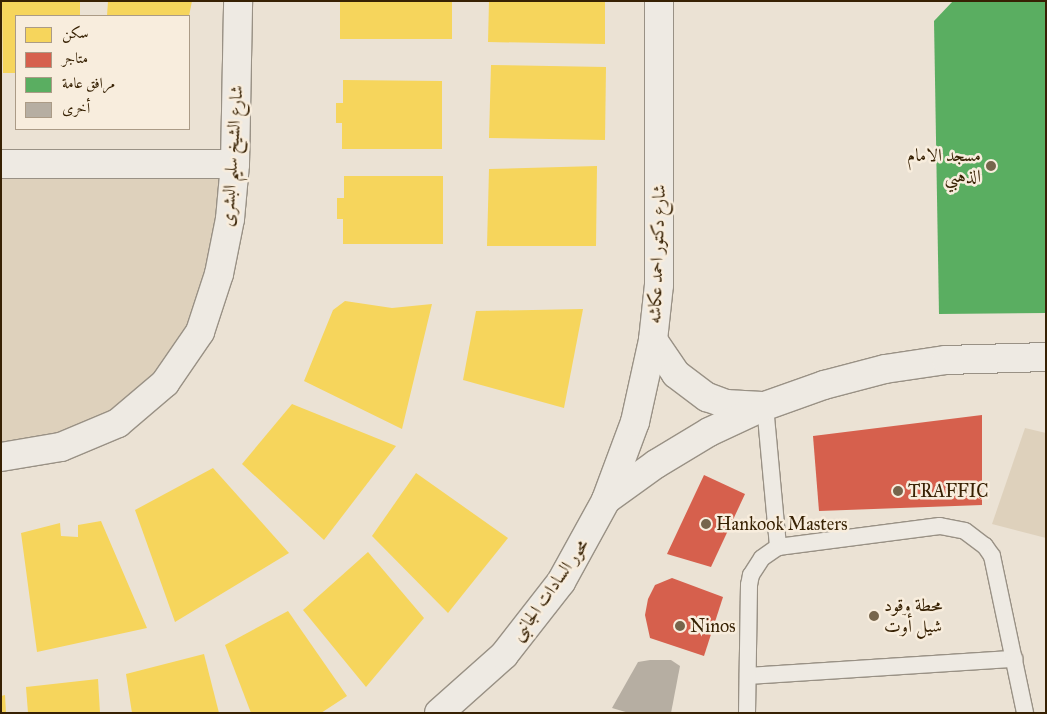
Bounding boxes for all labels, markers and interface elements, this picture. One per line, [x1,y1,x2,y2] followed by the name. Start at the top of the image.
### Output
[15,15,190,130] legend
[62,24,89,42] text: سكن
[62,49,88,67] text: متاجر
[62,74,115,92] text: مرافق عامة
[216,84,248,228] street label: شارع الشيخ سليم البشرى
[62,99,90,117] text: أخرى
[907,145,981,188] place label: مسجد الامام الذهبي
[985,160,997,172] marker: مسجد الامام الذهبي
[644,184,670,324] street label: شارع دكتور احمد عكاشه
[908,480,988,502] place label: TRAFFIC
[892,485,904,497] marker: TRAFFIC
[716,513,848,535] place label: Hankook Masters
[700,518,712,530] marker: Hankook Masters
[507,535,593,645] street label: محور السادات الجانبى
[884,595,942,638] place label: محطة وقود شيل أوت
[868,610,880,622] marker: محطة وقود شيل أوت
[690,615,736,637] place label: Ninos
[674,620,686,632] marker: Ninos

